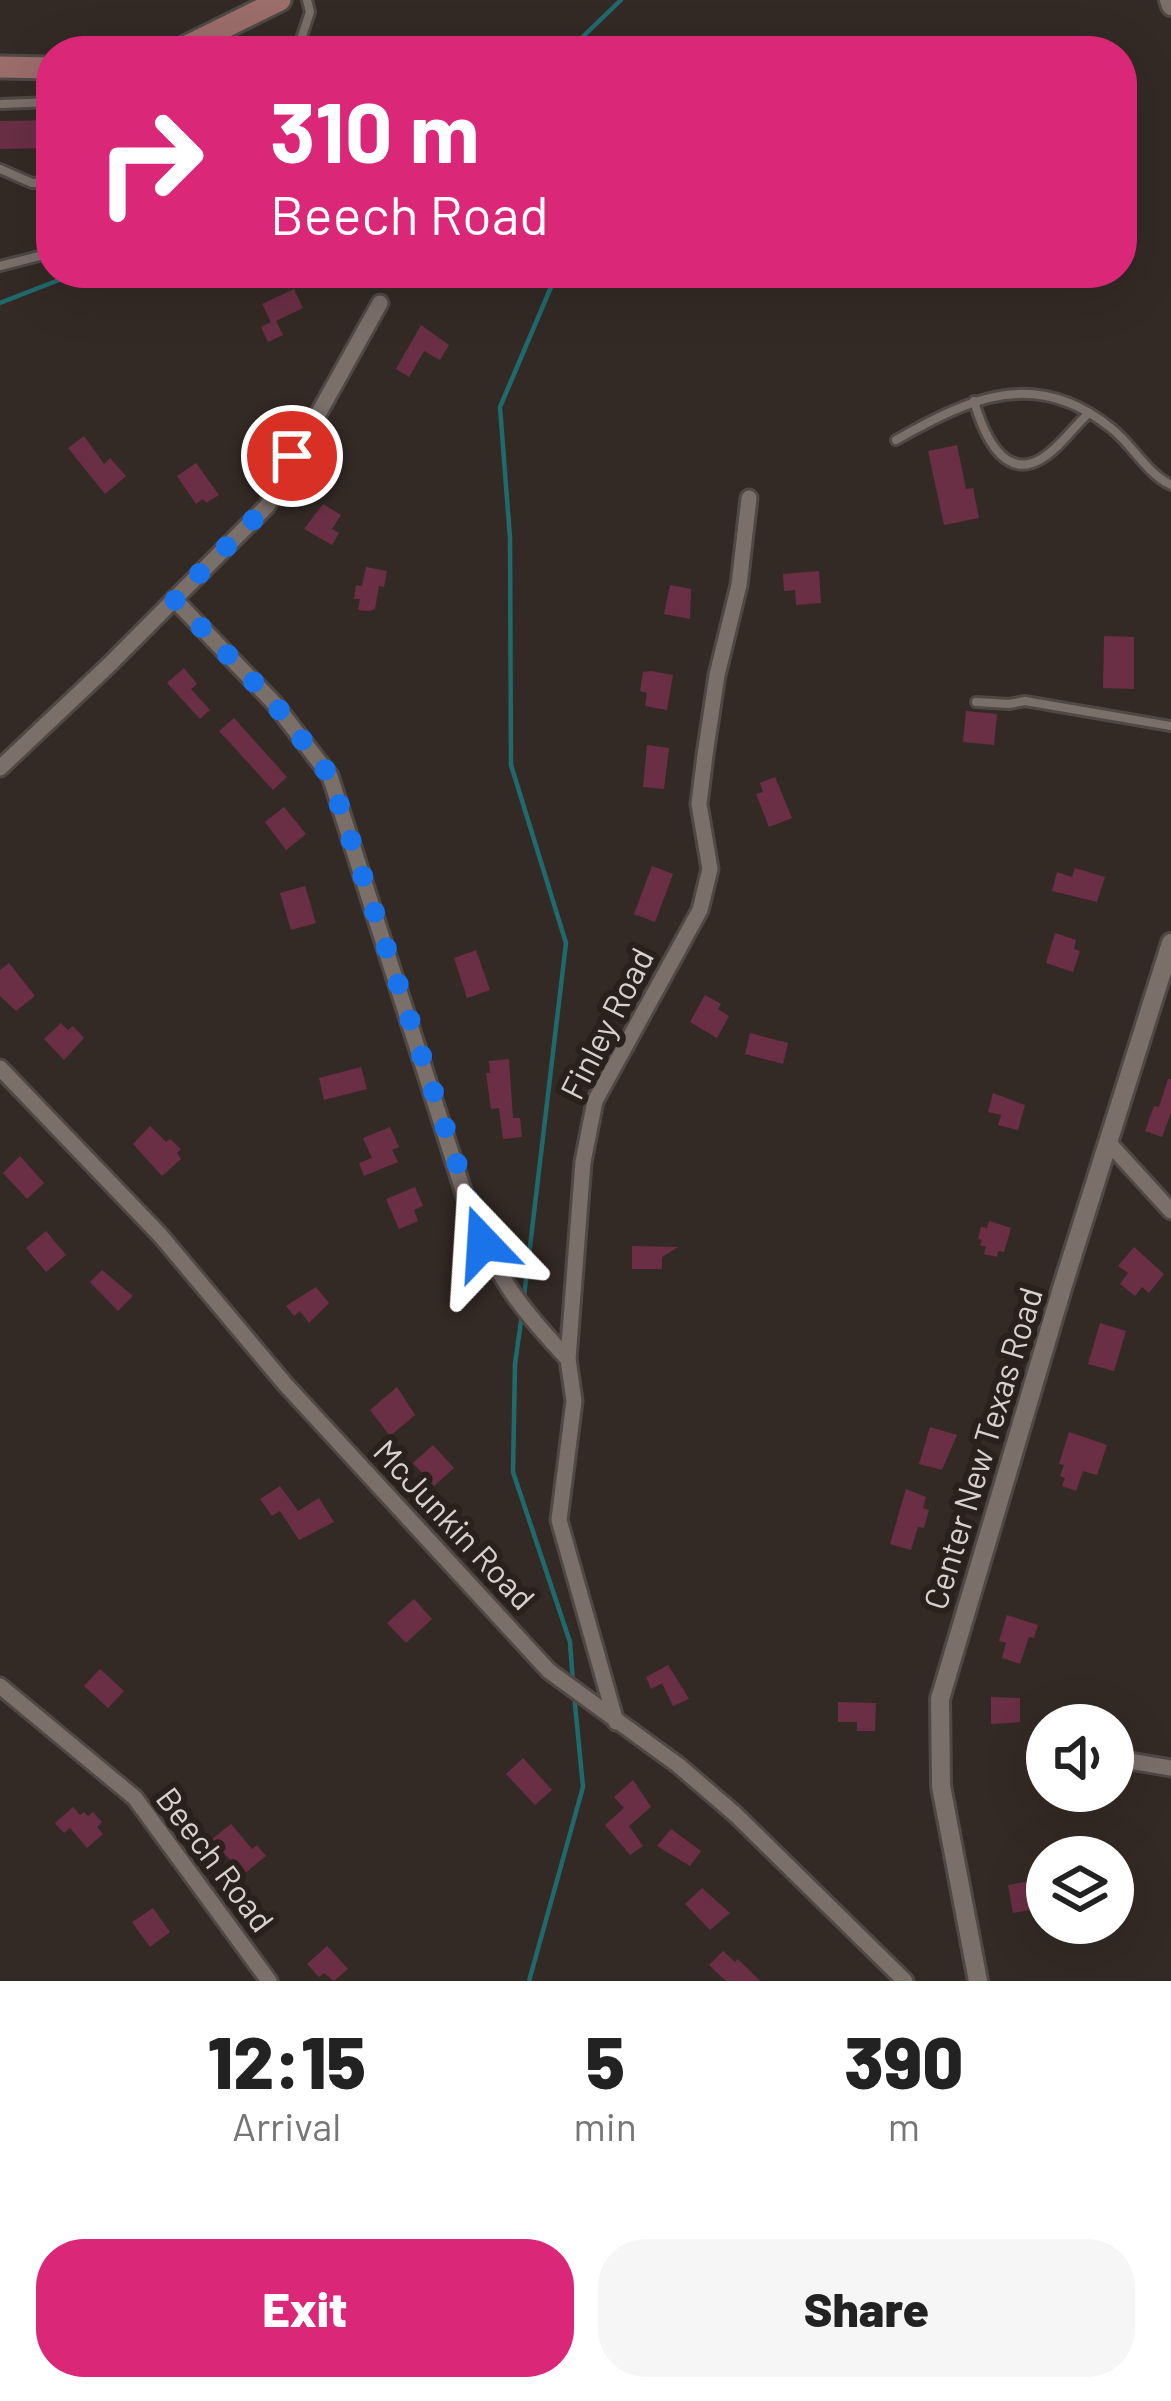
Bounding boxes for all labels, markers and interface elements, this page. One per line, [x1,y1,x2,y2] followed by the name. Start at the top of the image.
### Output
[270,79,480,180] text: 310 m
[72,84,228,240] icon: right
[270,181,549,246] text: Beech Road
[241,405,343,507] pin
[259,423,325,489] icon: arrive
[551,941,661,1105] street label: Finley Road
[420,1180,546,1306] position arrow
[914,1282,1050,1614] street label: Center New Texas Road
[366,1431,544,1617] street label: McJunkin Road
[1026,1704,1134,1944] map controls
[1026,1704,1134,1812] button: sound
[149,1779,283,1939] street label: Beech Road
[1026,1836,1134,1944] button: layers
[208,2017,366,2103] text: 12:15
[585,2017,625,2103] text: 5
[844,2017,963,2103] text: 390
[232,2102,341,2149] text: Arrival
[573,2102,637,2149] text: min
[888,2102,920,2149] text: m
[36,2239,574,2377] button: Exit
[598,2239,1135,2377] button: Share

